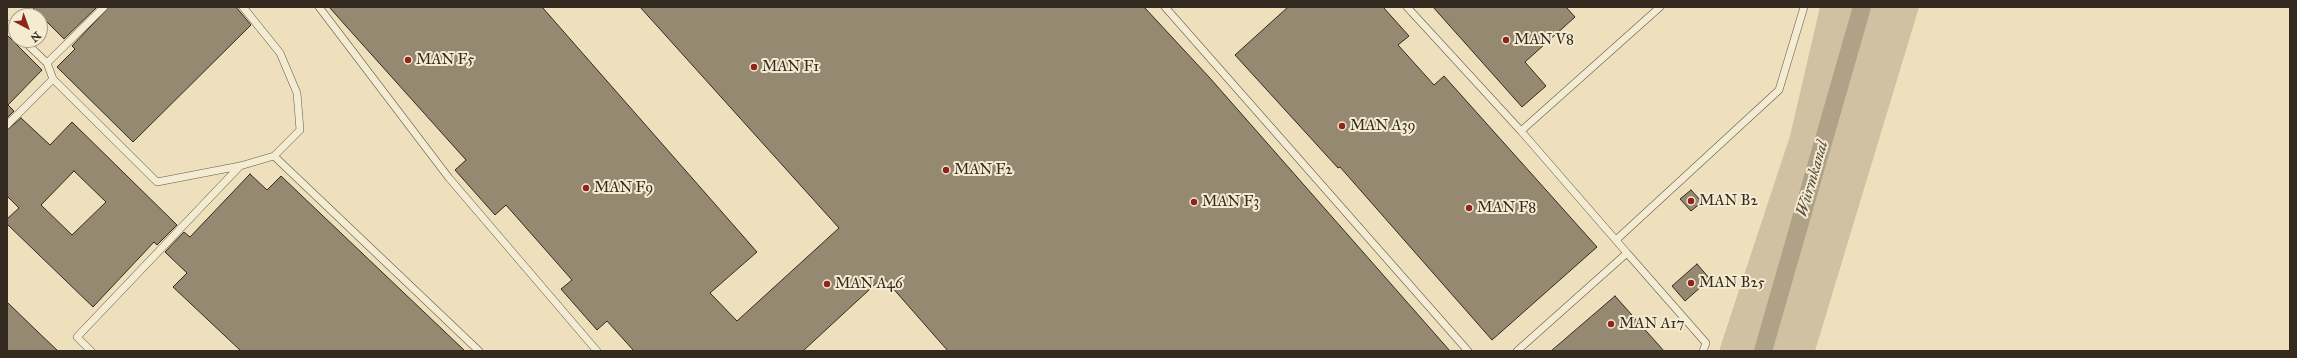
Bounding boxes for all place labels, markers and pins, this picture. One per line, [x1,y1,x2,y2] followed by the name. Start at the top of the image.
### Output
[1514,31,1574,49] place label: MAN V8
[1501,35,1511,45] marker: MAN V8
[416,51,474,69] place label: MAN F5
[403,55,413,65] marker: MAN F5
[762,58,819,76] place label: MAN F1
[749,62,759,72] marker: MAN F1
[1350,117,1416,135] place label: MAN A39
[1337,121,1347,131] marker: MAN A39
[954,161,1013,179] place label: MAN F2
[941,165,951,175] marker: MAN F2
[594,179,653,197] place label: MAN F9
[581,183,591,193] marker: MAN F9
[1699,192,1758,210] place label: MAN B2
[1202,193,1259,211] place label: MAN F3
[1686,196,1696,206] marker: MAN B2
[1189,197,1199,207] marker: MAN F3
[1477,199,1536,217] place label: MAN F8
[1464,203,1474,213] marker: MAN F8
[1699,274,1765,292] place label: MAN B25
[835,275,903,293] place label: MAN A46
[1686,278,1696,288] marker: MAN B25
[822,279,832,289] marker: MAN A46
[1619,315,1685,333] place label: MAN A17
[1606,319,1616,329] marker: MAN A17

